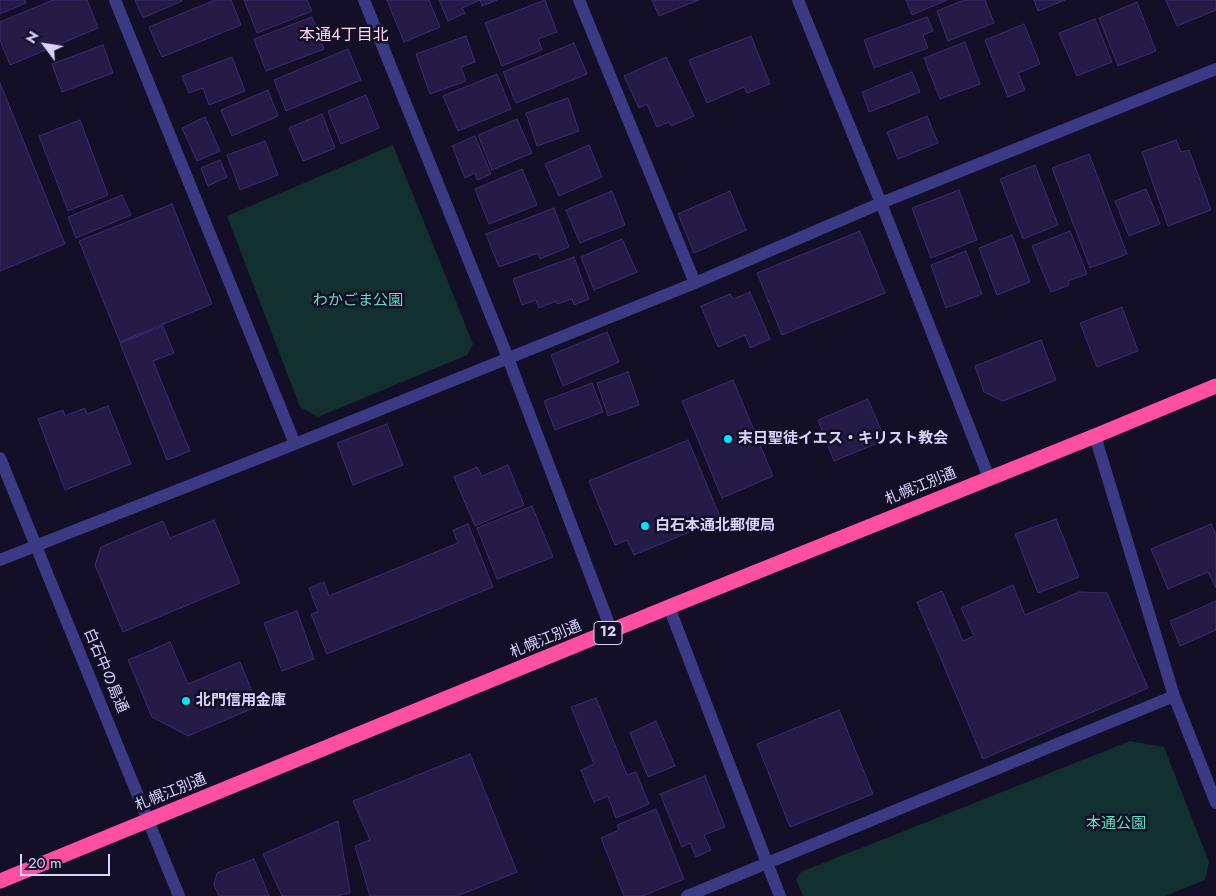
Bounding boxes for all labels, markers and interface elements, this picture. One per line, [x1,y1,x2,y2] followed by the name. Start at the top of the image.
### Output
[20,20,70,70] north arrow
[299,26,389,46] district label: 本通4丁目北
[21,27,44,47] text: N
[313,292,403,310] park label: わかごま公園
[738,430,948,448] place label: 末日聖徒イエス・キリスト教会
[722,433,734,445] marker: 末日聖徒イエス・キリスト教会
[883,465,959,509] street label: 札幌江別通
[655,517,775,535] place label: 白石本通北郵便局
[639,520,651,532] marker: 白石本通北郵便局
[508,618,584,662] street label: 札幌江別通
[594,622,622,644] road number: 12
[79,626,131,716] street label: 白石中の島通
[196,692,286,710] place label: 北門信用金庫
[180,695,192,707] marker: 北門信用金庫
[133,771,209,815] street label: 札幌江別通
[1086,815,1146,833] park label: 本通公園
[22,844,112,876] scale bar
[28,852,62,874] text: 20 m

